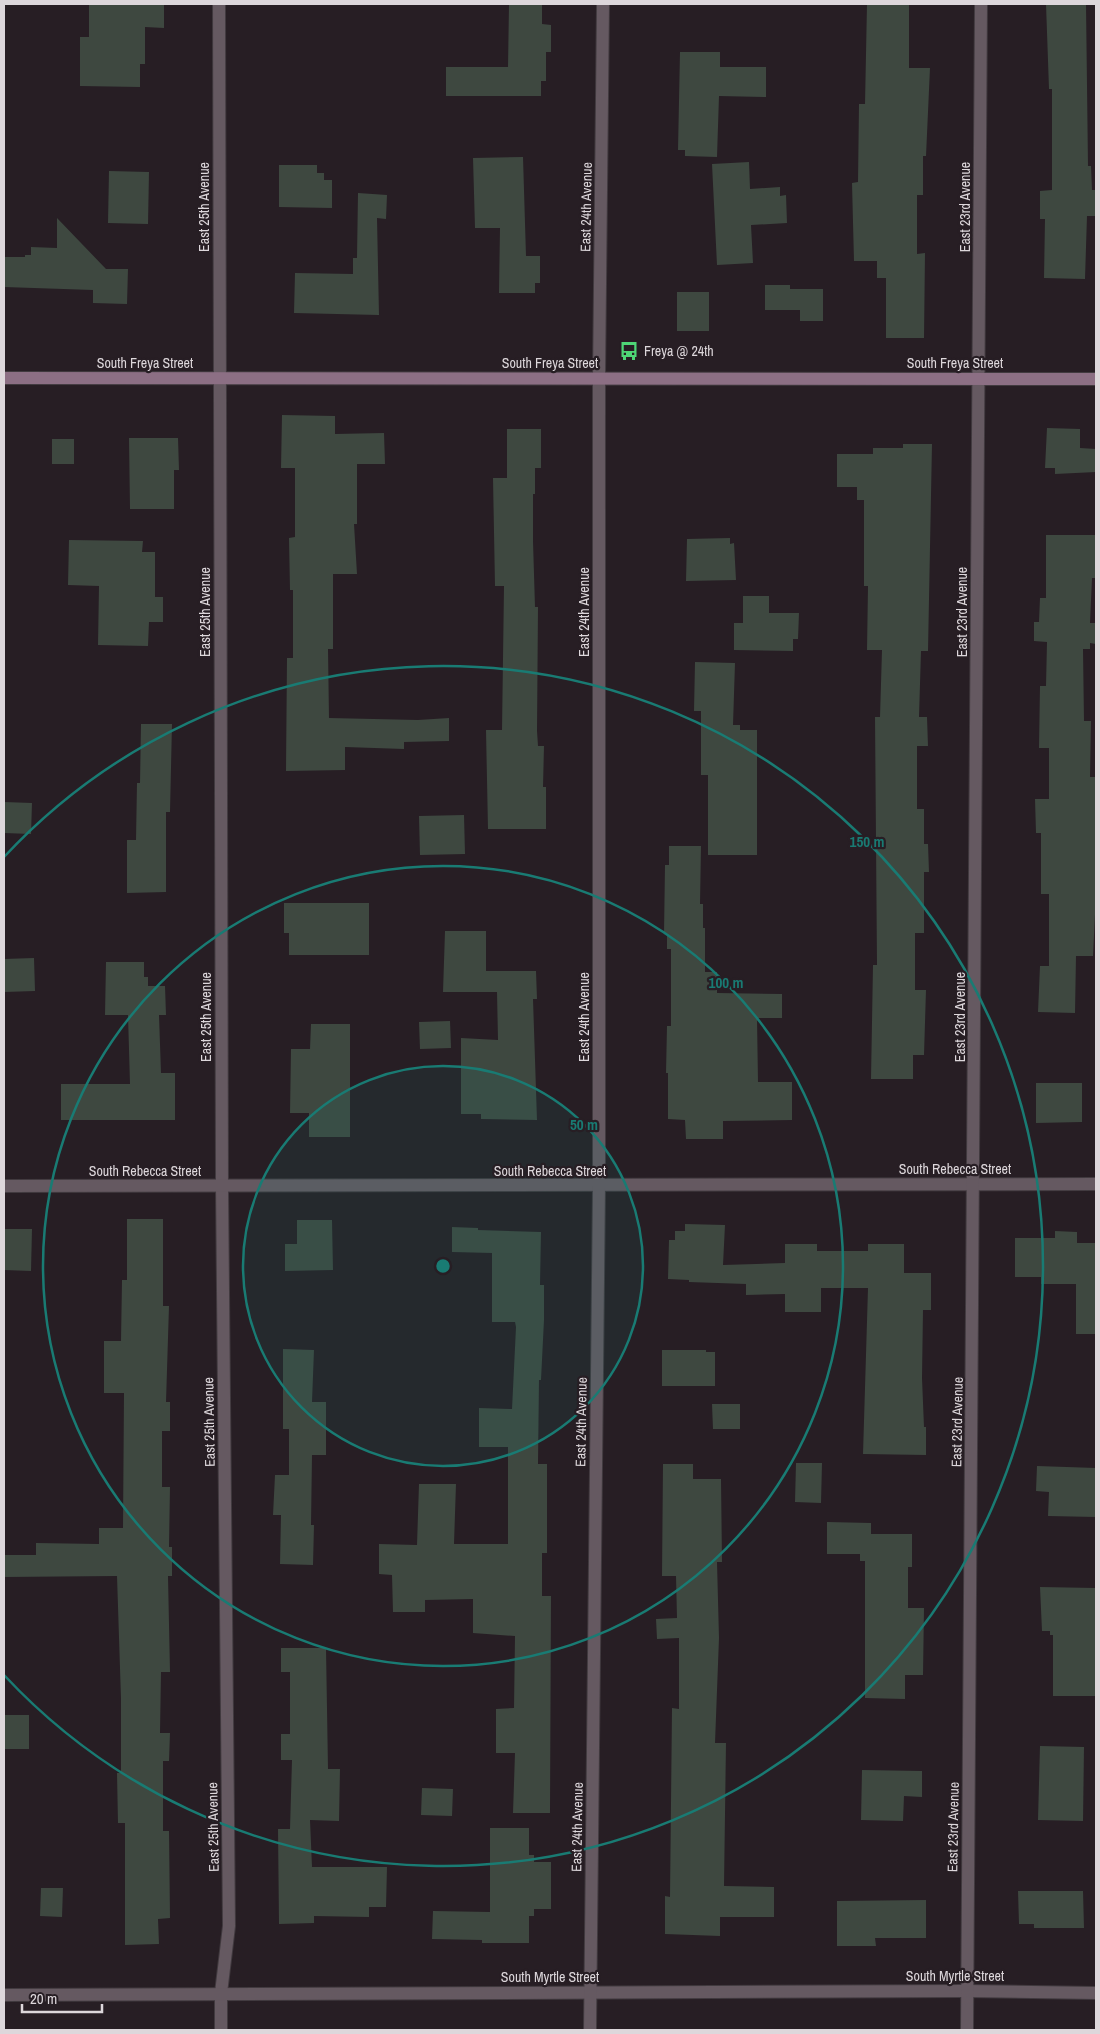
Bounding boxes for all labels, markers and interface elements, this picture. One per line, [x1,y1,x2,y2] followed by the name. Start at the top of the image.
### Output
[195,162,213,252] street label: East 25th Avenue
[576,162,596,252] street label: East 24th Avenue
[956,162,974,252] street label: East 23rd Avenue
[618,340,640,362] bus stop icon: Freya @ 24th
[644,342,714,360] place label: Freya @ 24th
[97,354,193,372] street label: South Freya Street
[502,354,598,372] street label: South Freya Street
[907,354,1003,372] street label: South Freya Street
[196,567,214,657] street label: East 25th Avenue
[575,567,593,657] street label: East 24th Avenue
[953,567,971,657] street label: East 23rd Avenue
[850,831,884,852] text: 150 m
[197,972,215,1062] street label: East 25th Avenue
[575,972,593,1062] street label: East 24th Avenue
[709,972,743,993] text: 100 m
[951,972,969,1062] street label: East 23rd Avenue
[570,1114,598,1135] text: 50 m
[899,1160,1011,1178] street label: South Rebecca Street
[89,1162,201,1180] street label: South Rebecca Street
[494,1162,606,1180] street label: South Rebecca Street
[434,1257,452,1275] centre of rings
[199,1377,219,1467] street label: East 25th Avenue
[571,1377,591,1467] street label: East 24th Avenue
[947,1377,967,1467] street label: East 23rd Avenue
[203,1782,223,1872] street label: East 25th Avenue
[567,1782,587,1872] street label: East 24th Avenue
[943,1782,963,1872] street label: East 23rd Avenue
[906,1967,1004,1985] street label: South Myrtle Street
[501,1968,599,1986] street label: South Myrtle Street
[22,1982,102,2014] scale bar
[30,1988,57,2009] text: 20 m

